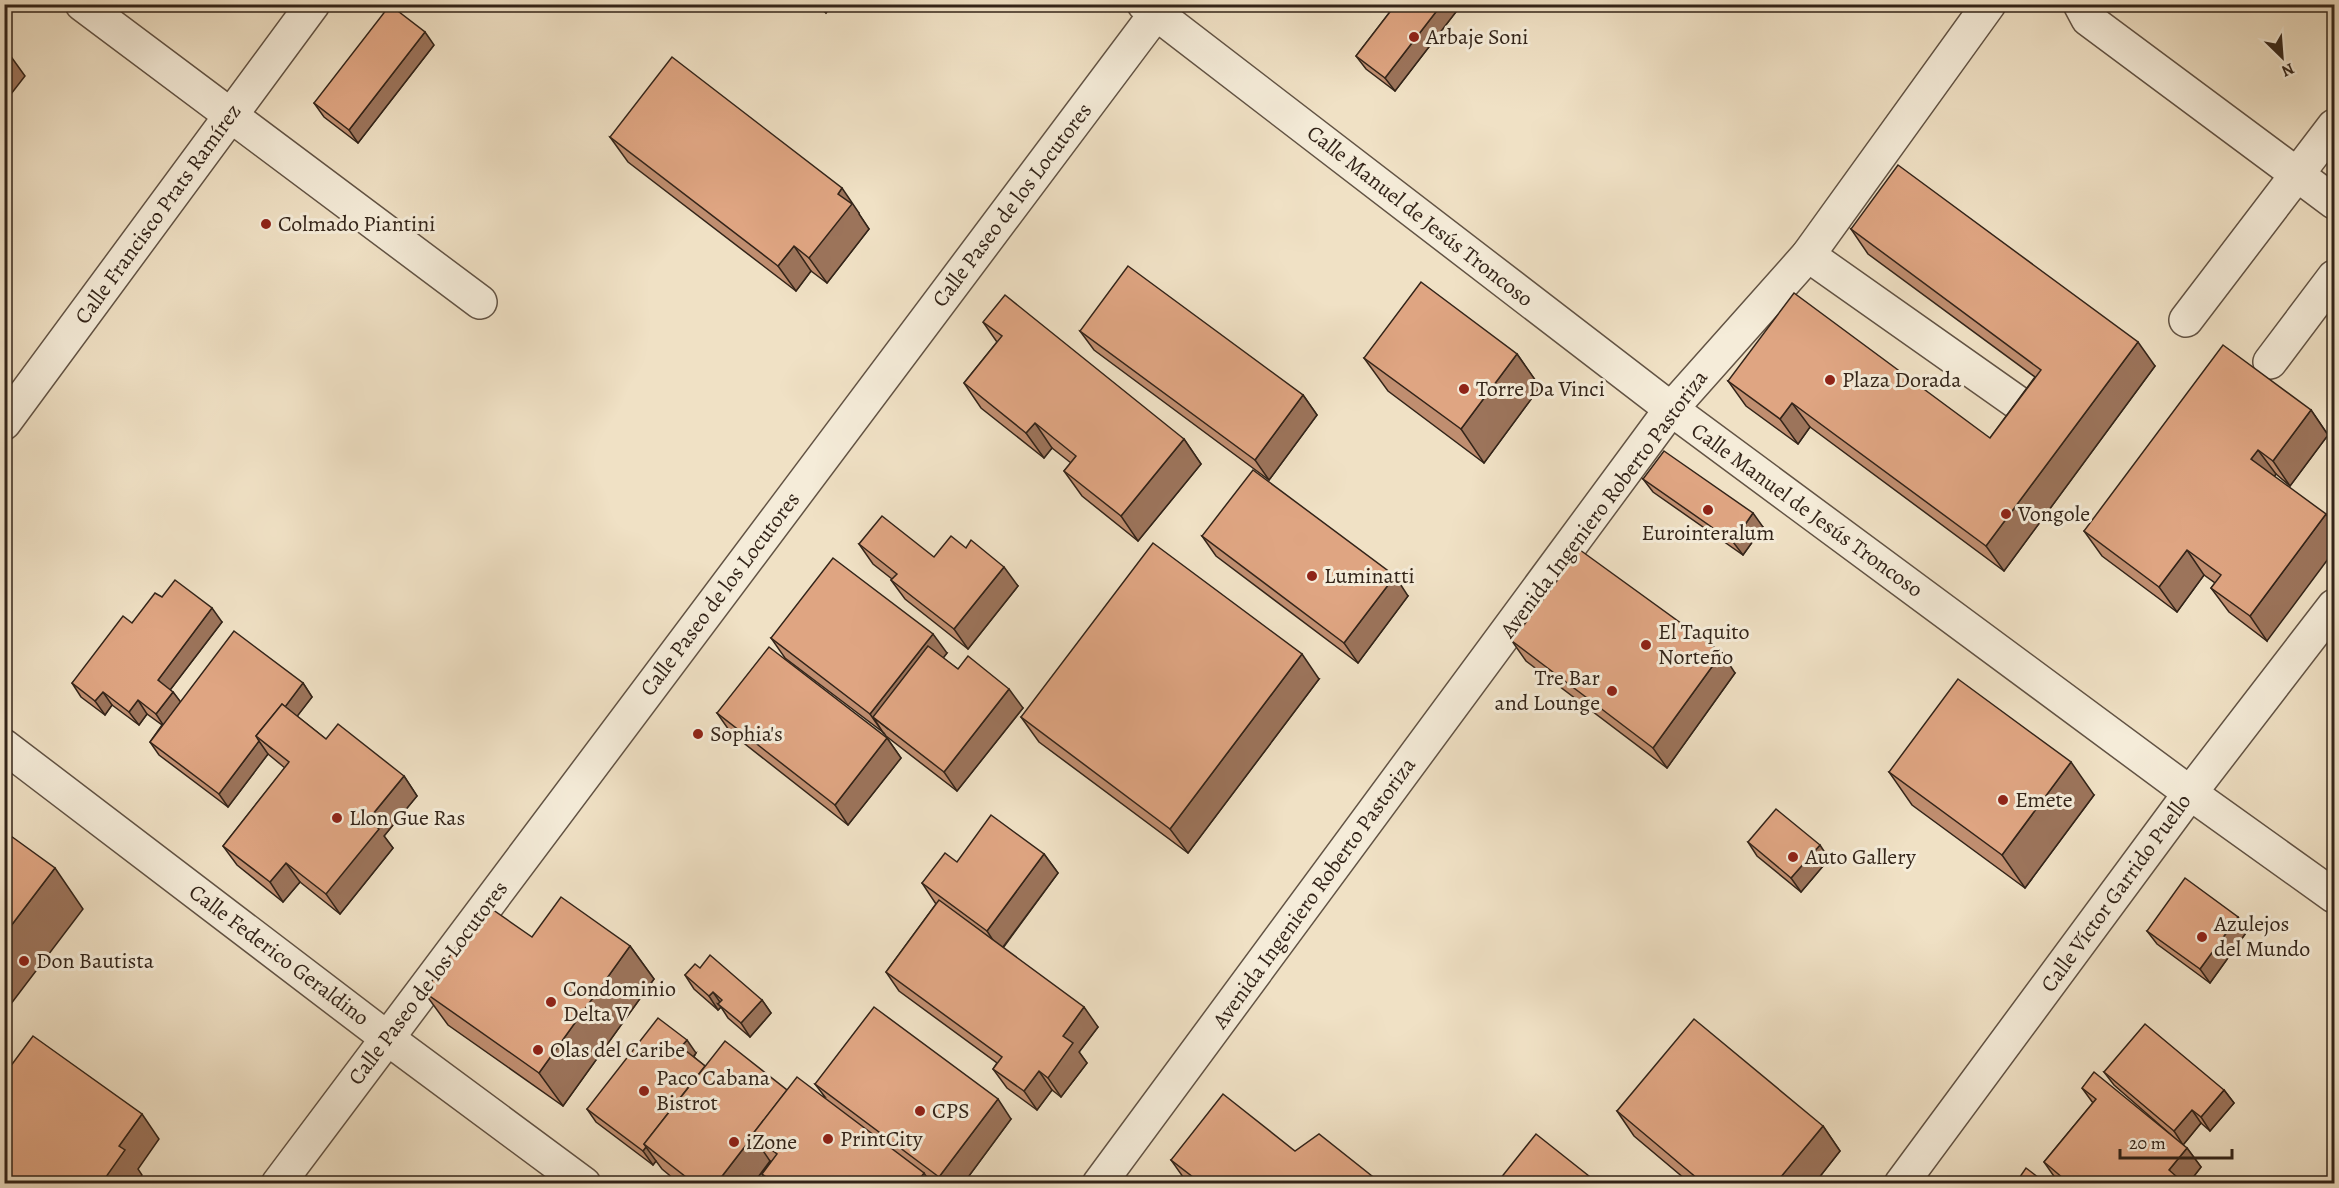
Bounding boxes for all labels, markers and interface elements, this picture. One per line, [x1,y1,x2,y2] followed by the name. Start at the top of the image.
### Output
[1425,22,1528,52] place label: Arbaje Soni
[2252,27,2312,87] north arrow
[1407,30,1421,44] marker: Arbaje Soni
[2278,57,2298,82] text: N
[925,97,1099,313] street label: Calle Paseo de los Locutores
[68,98,248,330] street label: Calle Francisco Prats Ramírez
[1301,118,1539,314] street label: Calle Manuel de Jesús Troncoso
[278,209,435,239] place label: Colmado Piantini
[259,217,273,231] marker: Colmado Piantini
[1493,363,1715,645] street label: Avenida Ingeniero Roberto Pastoriza
[1842,365,1962,395] place label: Plaza Dorada
[1823,373,1837,387] marker: Plaza Dorada
[1476,374,1605,404] place label: Torre Da Vinci
[1457,382,1471,396] marker: Torre Da Vinci
[1685,416,1929,604] street label: Calle Manuel de Jesús Troncoso
[633,486,807,702] street label: Calle Paseo de los Locutores
[2017,499,2090,529] place label: Vongole
[1701,503,1715,517] marker: Eurointeralum
[1999,507,2013,521] marker: Vongole
[1641,518,1775,548] place label: Eurointeralum
[1324,561,1415,591] place label: Luminatti
[1305,569,1319,583] marker: Luminatti
[1658,617,1750,672] place label: El Taquito Norteño
[1639,638,1653,652] marker: El Taquito Norteño
[1495,663,1600,718] place label: Tre Bar and Lounge
[1605,684,1619,698] marker: Tre Bar and Lounge
[710,719,783,749] place label: Sophia's
[691,727,705,741] marker: Sophia's
[1205,751,1423,1035] street label: Avenida Ingeniero Roberto Pastoriza
[2015,785,2073,815] place label: Emete
[2034,788,2198,998] street label: Calle Víctor Garrido Puello
[1996,793,2010,807] marker: Emete
[349,803,465,833] place label: Llon Gue Ras
[330,811,344,825] marker: Llon Gue Ras
[1804,842,1916,872] place label: Auto Gallery
[1786,850,1800,864] marker: Auto Gallery
[341,875,515,1091] street label: Calle Paseo de los Locutores
[183,877,375,1033] street label: Calle Federico Geraldino
[2213,909,2310,964] place label: Azulejos del Mundo
[2195,930,2209,944] marker: Azulejos del Mundo
[36,946,155,976] place label: Don Bautista
[17,954,31,968] marker: Don Bautista
[563,974,676,1029] place label: Condominio Delta V
[544,995,558,1009] marker: Condominio Delta V
[550,1035,685,1065] place label: Olas del Caribe
[531,1043,545,1057] marker: Olas del Caribe
[656,1063,771,1118] place label: Paco Cabana Bistrot
[637,1084,651,1098] marker: Paco Cabana Bistrot
[932,1096,970,1126] place label: CPS
[913,1104,927,1118] marker: CPS
[2120,1122,2232,1160] scale bar
[840,1124,923,1154] place label: PrintCity
[746,1127,797,1157] place label: iZone
[2129,1131,2166,1155] text: 20 m
[821,1132,835,1146] marker: PrintCity
[727,1135,741,1149] marker: iZone

